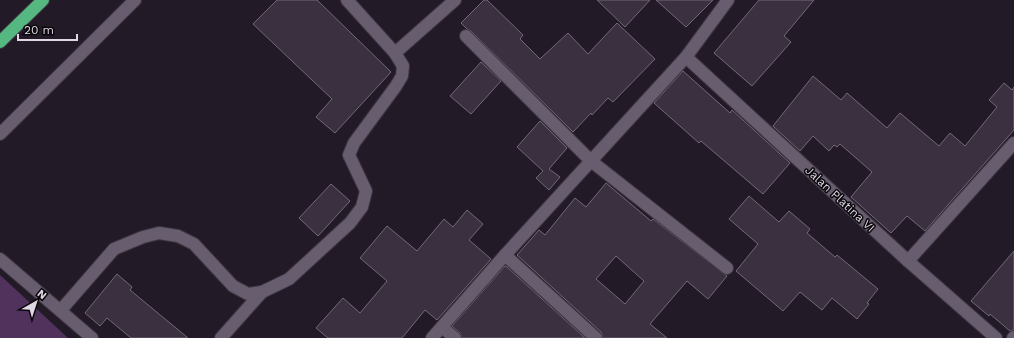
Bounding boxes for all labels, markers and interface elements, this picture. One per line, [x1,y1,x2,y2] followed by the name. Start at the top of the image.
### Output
[18,16,77,42] scale bar
[24,23,54,37] text: 20 m
[802,163,878,235] street label: Jalan Platina VI
[16,282,56,322] north arrow
[35,287,49,302] text: N

